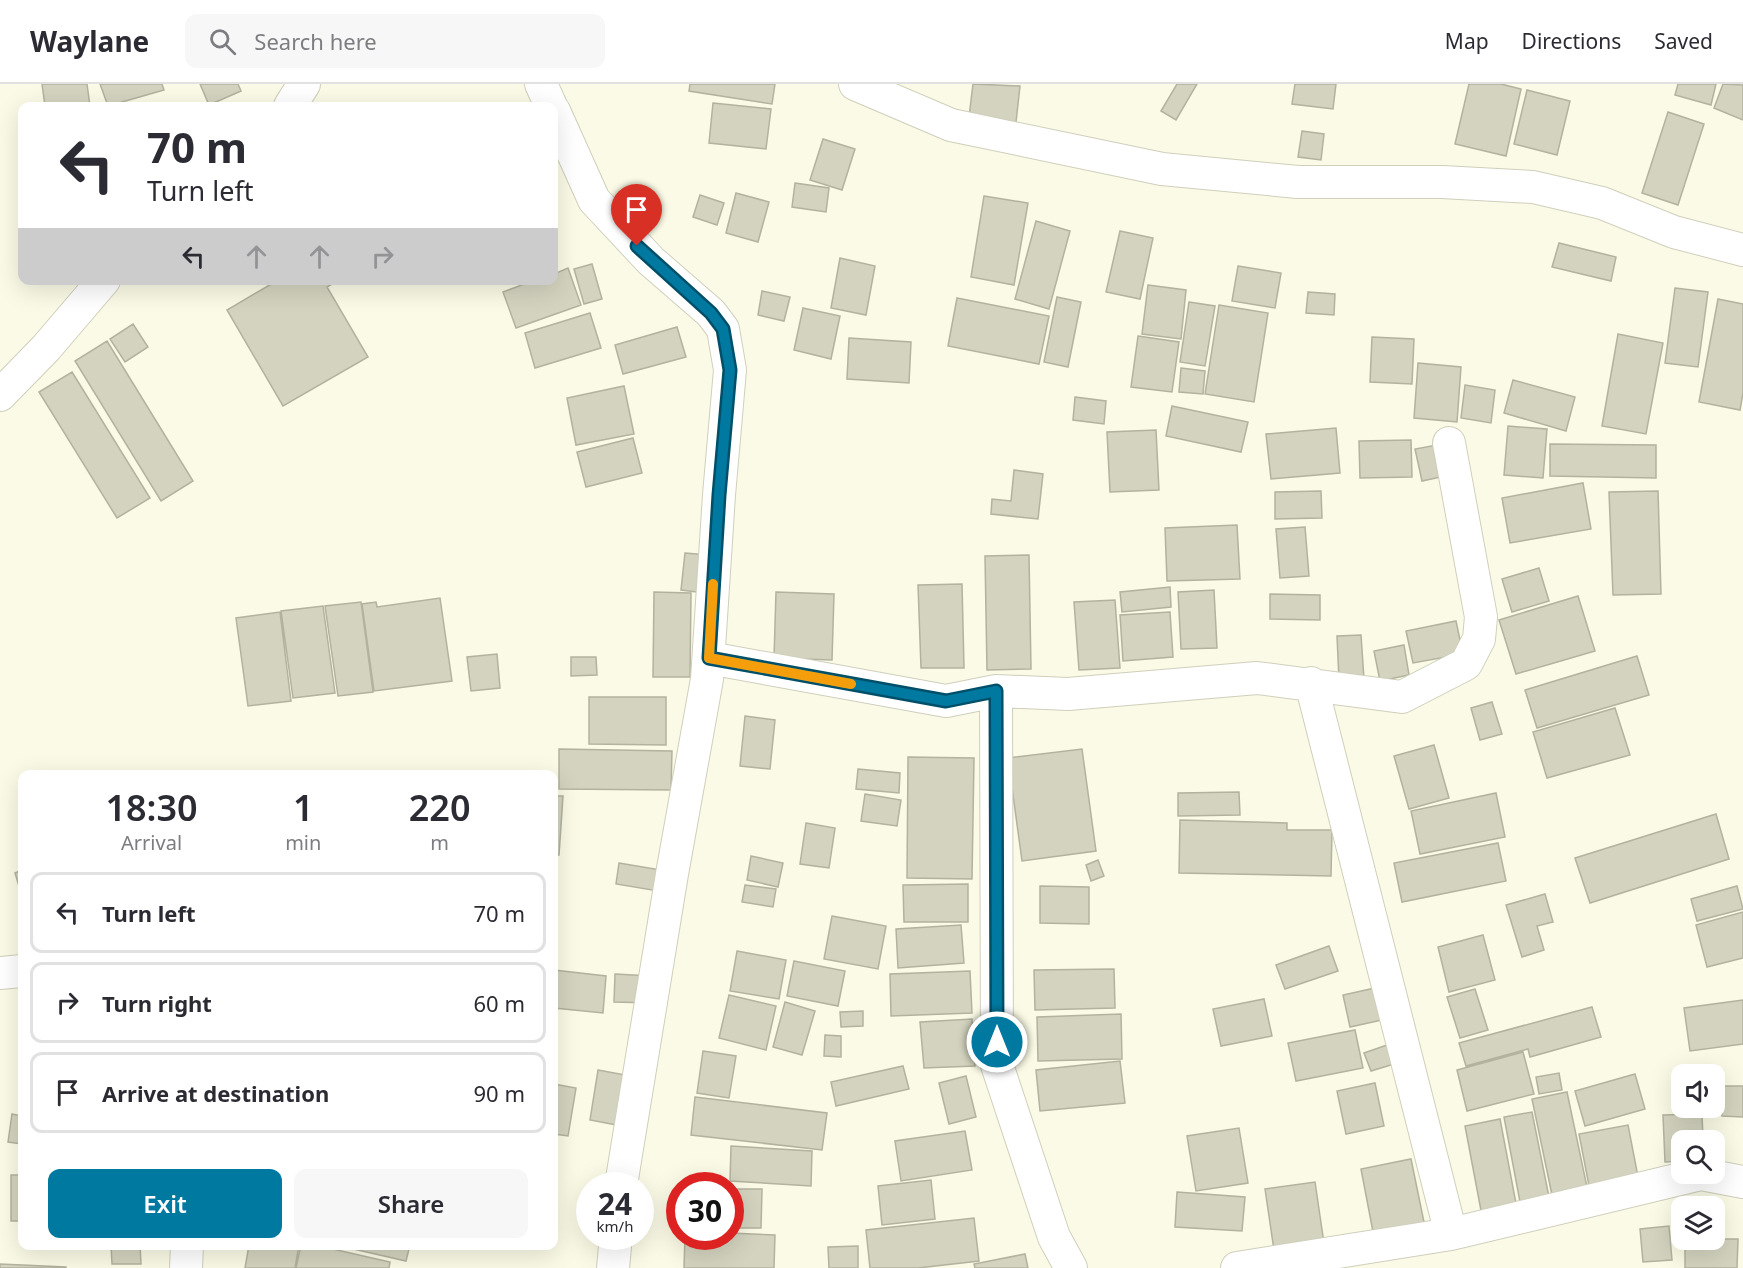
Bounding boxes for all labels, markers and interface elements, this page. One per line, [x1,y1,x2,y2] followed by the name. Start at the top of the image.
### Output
[185,14,605,68] search box
[30,22,149,60] text: Waylane
[206,25,239,58] icon: search
[254,26,377,56] text: Search here
[1445,27,1489,55] text: Map
[1522,27,1621,55] text: Directions
[1654,27,1713,55] text: Saved
[147,118,247,175] text: 70 m
[48,126,126,204] icon: left
[147,172,253,209] text: Turn left
[611,184,662,246] pin
[620,193,653,226] icon: arrive
[177,240,210,273] icon: left
[240,240,273,273] icon: ahead
[303,240,336,273] icon: ahead
[366,240,399,273] icon: right
[105,783,198,832] text: 18:30
[293,783,314,832] text: 1
[409,783,471,832] text: 220
[121,829,182,856] text: Arrival
[285,829,321,856] text: min
[430,829,449,856] text: m
[51,896,84,929] icon: left
[102,898,196,928] text: Turn left
[474,898,525,928] text: 70 m
[51,986,84,1019] icon: right
[102,988,212,1018] text: Turn right
[474,988,525,1018] text: 60 m
[965,1010,1029,1074] position arrow
[1671,1064,1725,1250] map controls
[1671,1064,1725,1118] button: sound
[51,1076,84,1109] icon: arrive
[102,1078,329,1108] text: Arrive at destination
[474,1078,525,1108] text: 90 m
[1671,1130,1725,1184] button: search
[48,1169,282,1238] button: Exit
[294,1169,528,1238] button: Share
[666,1172,744,1250] speed limit sign: 30
[598,1183,632,1224] text: 24
[1671,1196,1725,1250] button: layers
[597,1216,633,1236] text: km/h

